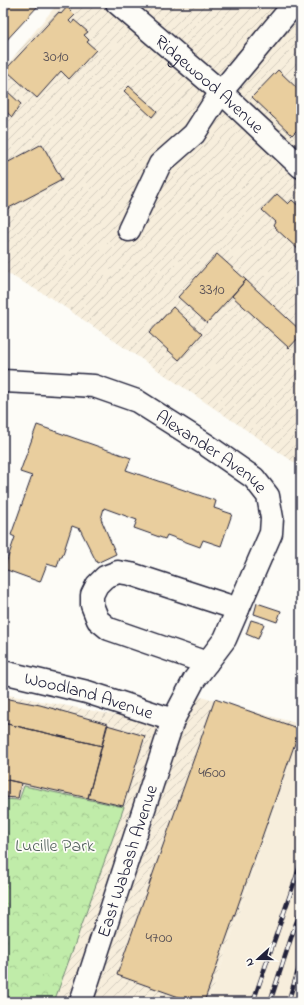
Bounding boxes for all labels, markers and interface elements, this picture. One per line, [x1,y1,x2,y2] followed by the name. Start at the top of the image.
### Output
[148,30,270,141] street label: Ridgewood Avenue
[43,45,69,69] house number: 3010
[199,278,225,302] house number: 3310
[150,405,273,500] street label: Alexander Avenue
[21,667,157,728] street label: Woodland Avenue
[198,761,226,785] house number: 4600
[92,781,166,941] street label: East Wabash Avenue
[15,834,95,860] park label: Lucille Park
[145,926,173,950] house number: 4700
[238,939,278,979] north arrow
[241,956,258,969] text: N

